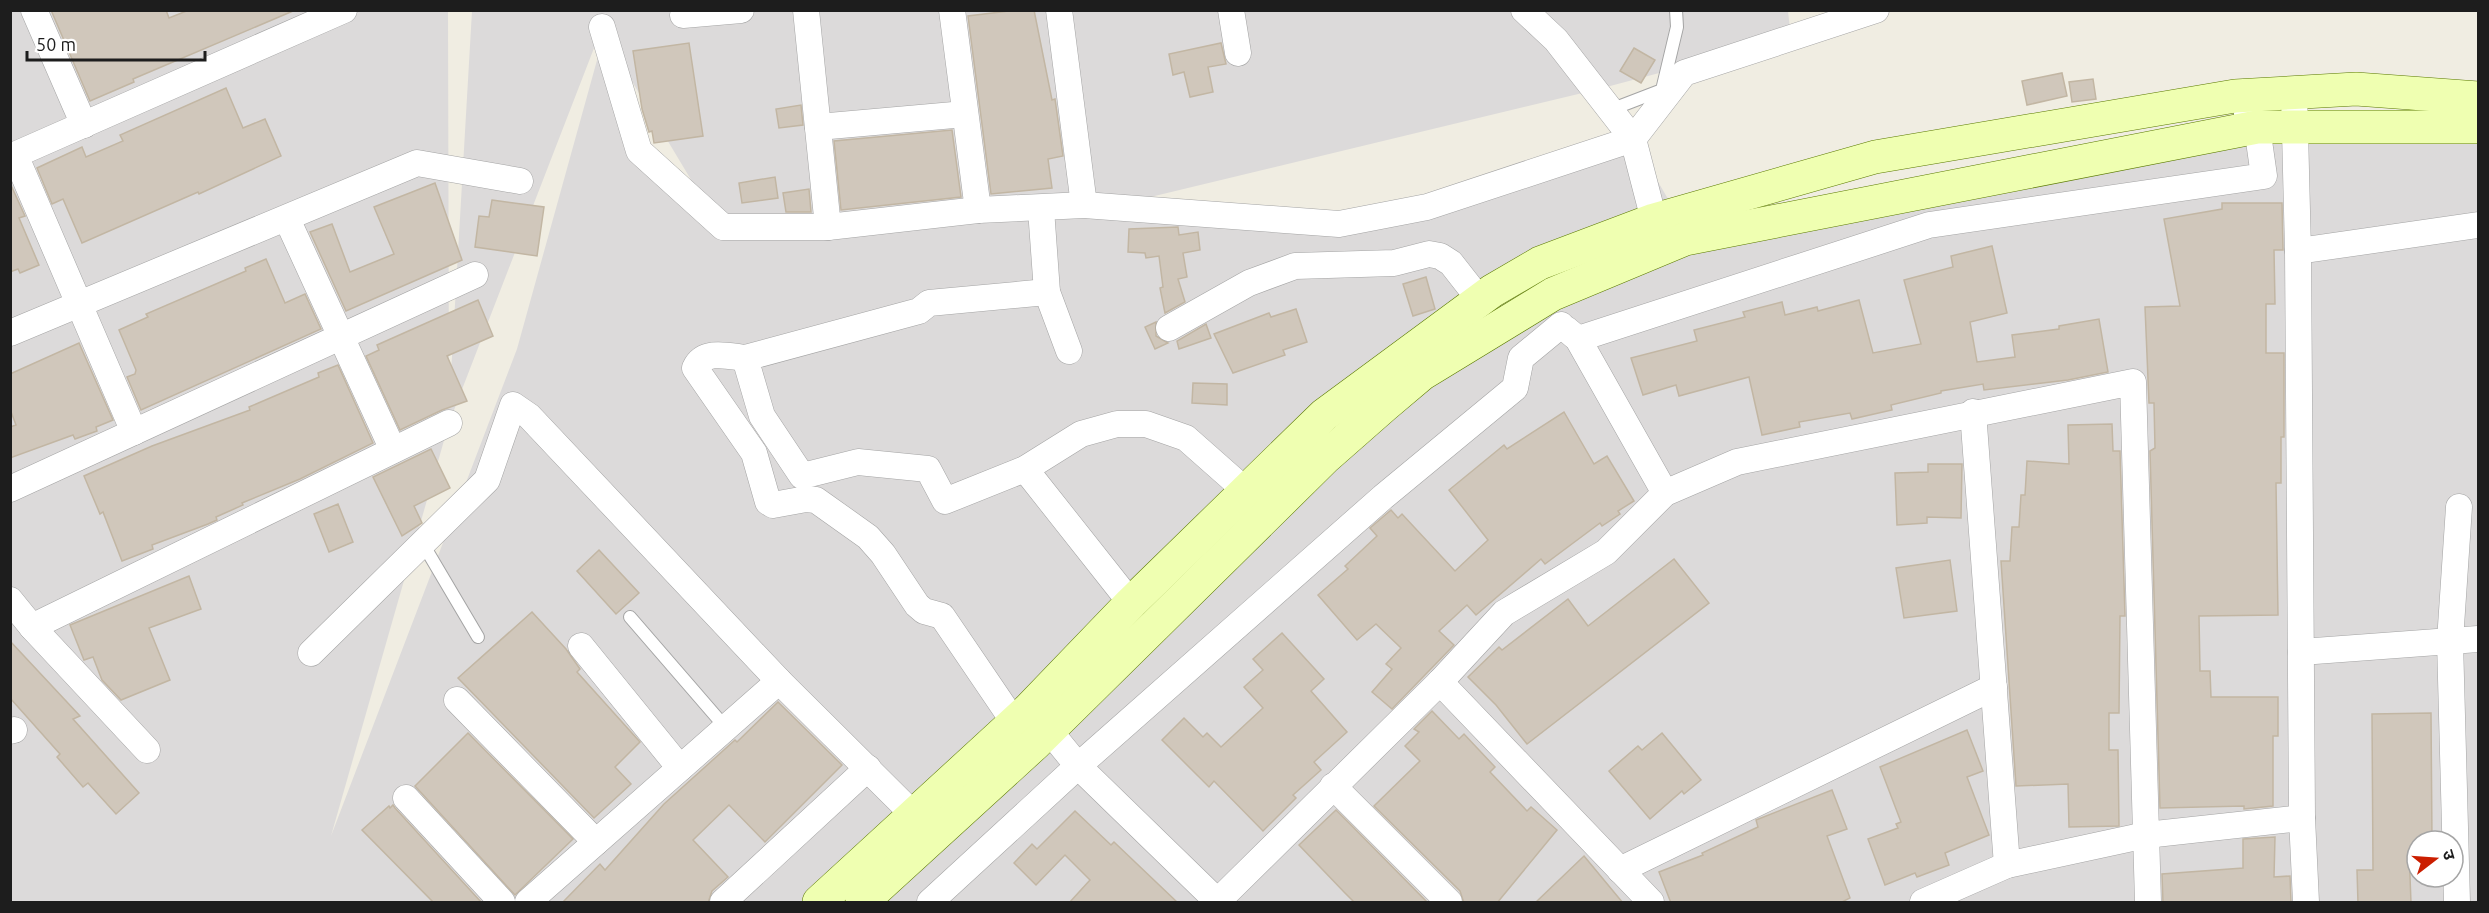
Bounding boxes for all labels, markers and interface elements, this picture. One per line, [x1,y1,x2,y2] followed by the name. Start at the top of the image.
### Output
[27,24,206,62] scale bar
[36,34,76,54] text: 50 m
[2405,829,2465,889] north arrow
[2439,848,2460,862] text: उ

